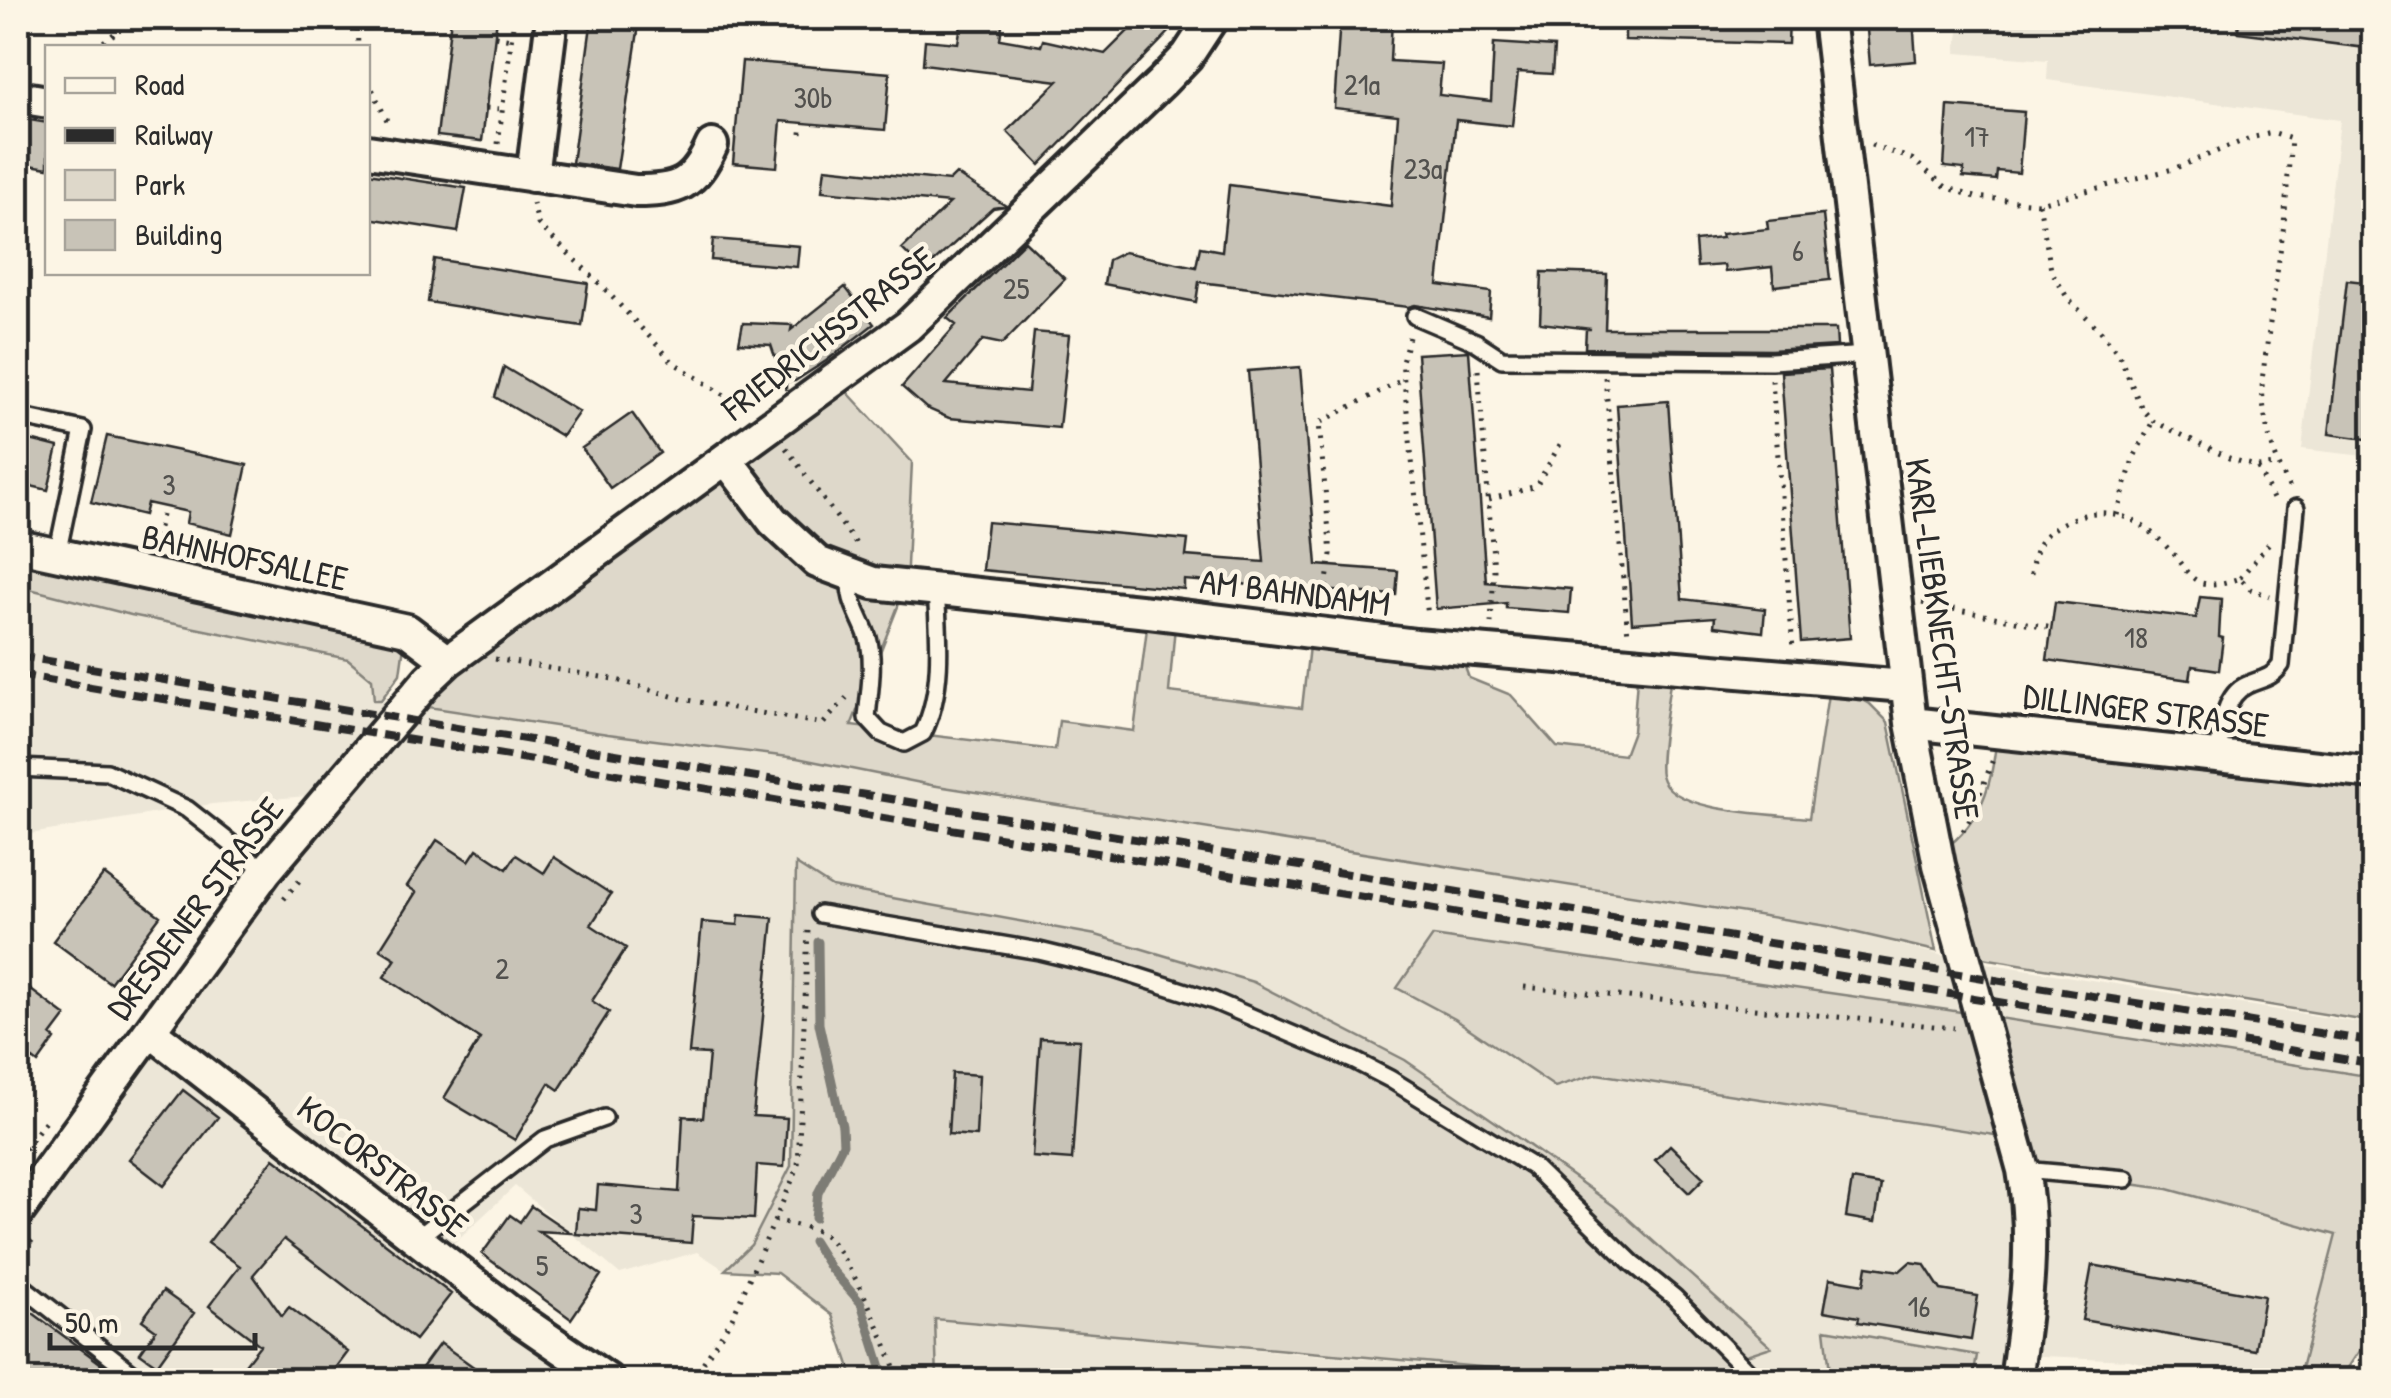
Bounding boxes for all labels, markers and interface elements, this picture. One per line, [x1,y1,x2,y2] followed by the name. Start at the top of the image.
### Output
[45,45,370,275] legend
[135,64,184,104] text: Road
[1344,64,1381,104] house number: 21a
[793,77,833,117] house number: 30b
[135,114,213,154] text: Railway
[1964,116,1990,156] house number: 17
[1403,148,1443,188] house number: 23a
[135,164,185,204] text: Park
[135,214,222,254] text: Building
[1792,230,1804,270] house number: 6
[711,235,944,432] street label: FRIEDRICHSSTRASSE
[1003,268,1030,308] house number: 25
[1894,455,1992,823] street label: KARL-LIEBKNECHT-STRASSE
[162,464,176,504] house number: 3
[138,512,352,602] street label: BAHNHOFSALLEE
[1197,557,1393,627] street label: AM BAHNDAMM
[2124,617,2148,657] house number: 18
[2021,672,2271,748] street label: DILLINGER STRASSE
[96,787,294,1029] street label: DRESDENER STRASSE
[495,948,509,988] house number: 2
[288,1084,478,1248] street label: KOCORSTRASSE
[629,1193,643,1233] house number: 3
[536,1245,549,1285] house number: 5
[1908,1286,1930,1326] house number: 16
[50,1288,255,1350] scale bar
[65,1302,118,1342] text: 50 m

